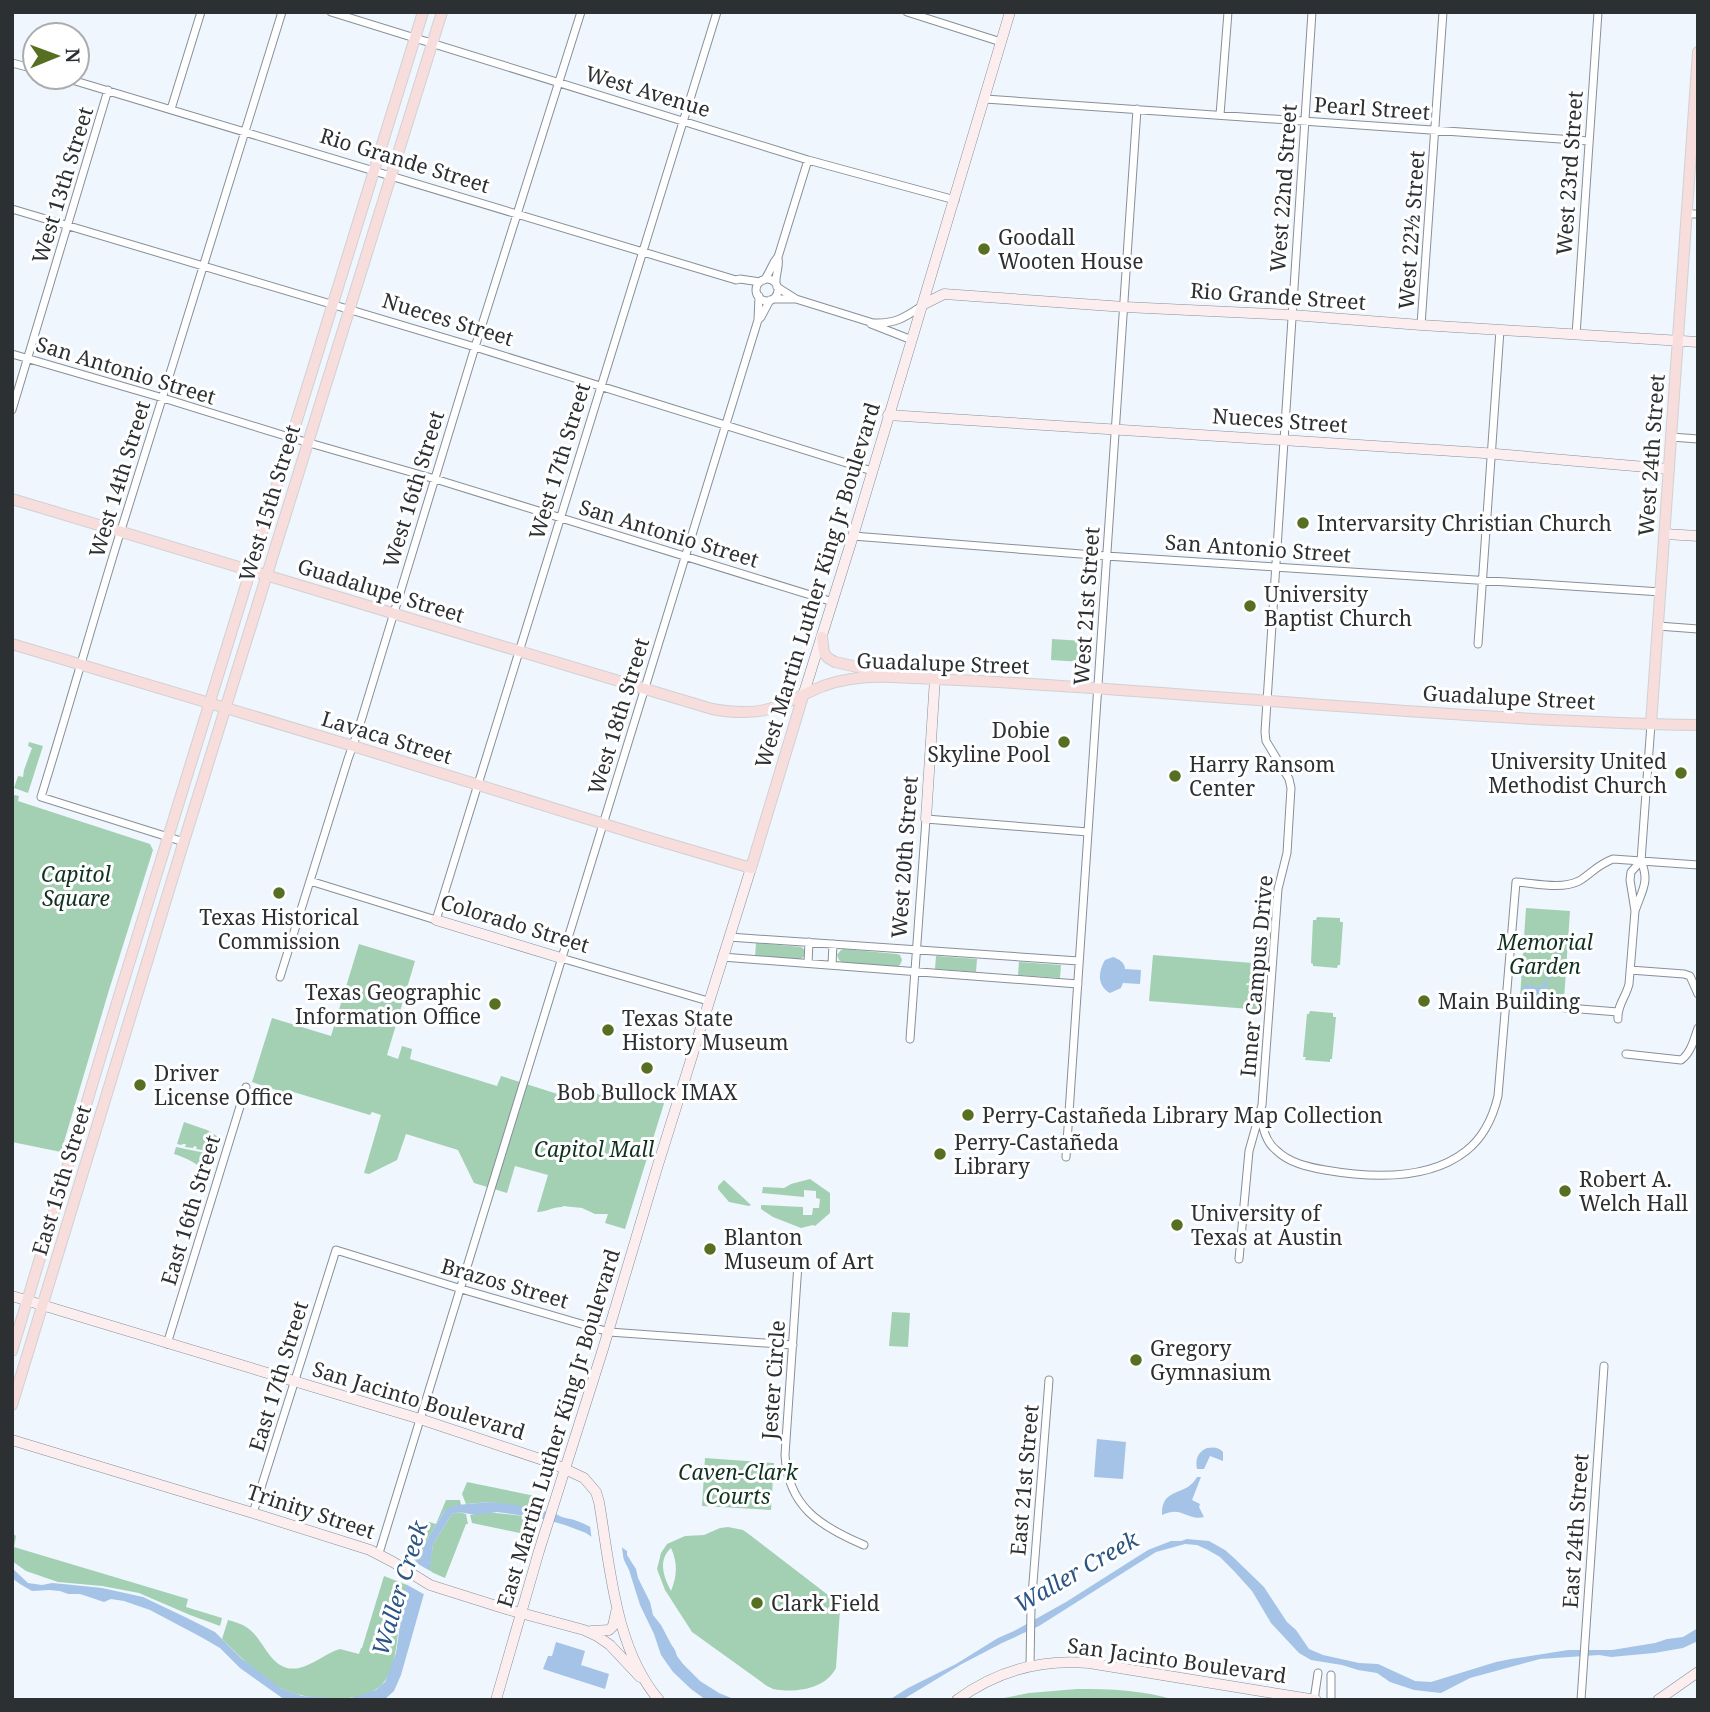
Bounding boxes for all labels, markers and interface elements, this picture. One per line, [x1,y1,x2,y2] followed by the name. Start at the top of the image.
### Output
[21,21,91,91] north arrow
[60,48,86,63] text: N
[582,59,714,123] street label: West Avenue
[1313,90,1431,126] street label: Pearl Street
[1549,90,1589,256] street label: West 23rd Street
[25,103,99,267] street label: West 13th Street
[1263,103,1303,273] street label: West 22nd Street
[317,121,493,199] street label: Rio Grande Street
[1391,149,1431,311] street label: West 22½ Street
[998,223,1143,275] place label: Goodall Wooten House
[976,241,992,257] marker: Goodall Wooten House
[1189,276,1367,316] street label: Rio Grande Street
[379,286,517,352] street label: Nueces Street
[33,329,219,411] street label: San Antonio Street
[1631,373,1671,537] street label: West 24th Street
[522,379,596,543] street label: West 17th Street
[82,397,156,561] street label: West 14th Street
[748,399,886,771] street label: West Martin Luther King Jr Boulevard
[1211,401,1349,439] street label: Nueces Street
[376,407,450,571] street label: West 16th Street
[232,421,306,585] street label: West 15th Street
[576,492,762,574] street label: San Antonio Street
[1317,509,1612,537] place label: Intervarsity Christian Church
[1295,515,1311,531] marker: Intervarsity Christian Church
[1067,526,1105,686] street label: West 21st Street
[1164,528,1352,568] street label: San Antonio Street
[294,551,468,629] street label: Guadalupe Street
[1264,580,1412,632] place label: University Baptist Church
[1242,598,1258,614] marker: University Baptist Church
[581,634,655,798] street label: West 18th Street
[856,646,1030,680] street label: Guadalupe Street
[1422,678,1596,716] street label: Guadalupe Street
[318,704,456,770] street label: Lavaca Street
[928,716,1050,768] place label: Dobie Skyline Pool
[1056,734,1072,750] marker: Dobie Skyline Pool
[1488,747,1667,799] place label: University United Methodist Church
[1189,750,1335,802] place label: Harry Ransom Center
[1673,765,1689,781] marker: University United Methodist Church
[1167,768,1183,784] marker: Harry Ransom Center
[884,775,924,939] street label: West 20th Street
[41,860,112,912] park label: Capitol Square
[1233,874,1279,1078] street label: Inner Campus Drive
[271,885,287,901] marker: Texas Historical Commission
[437,887,593,959] street label: Colorado Street
[199,903,359,955] place label: Texas Historical Commission
[1496,928,1593,980] park label: Memorial Garden
[295,978,481,1030] place label: Texas Geographic Information Office
[1438,987,1581,1015] place label: Main Building
[1416,993,1432,1009] marker: Main Building
[487,996,503,1012] marker: Texas Geographic Information Office
[622,1004,789,1056] place label: Texas State History Museum
[600,1022,616,1038] marker: Texas State History Museum
[154,1059,293,1111] place label: Driver License Office
[639,1060,655,1076] marker: Bob Bullock IMAX
[132,1077,148,1093] marker: Driver License Office
[557,1078,737,1106] place label: Bob Bullock IMAX
[982,1101,1383,1129] place label: Perry-Castañeda Library Map Collection
[25,1102,97,1258] street label: East 15th Street
[960,1107,976,1123] marker: Perry-Castañeda Library Map Collection
[954,1128,1119,1180] place label: Perry-Castañeda Library
[154,1132,226,1288] street label: East 16th Street
[534,1135,655,1163] park label: Capitol Mall
[932,1146,948,1162] marker: Perry-Castañeda Library
[1579,1165,1689,1217] place label: Robert A. Welch Hall
[1557,1183,1573,1199] marker: Robert A. Welch Hall
[1191,1199,1342,1251] place label: University of Texas at Austin
[1169,1217,1185,1233] marker: University of Texas at Austin
[724,1223,874,1275] place label: Blanton Museum of Art
[702,1241,718,1257] marker: Blanton Museum of Art
[490,1245,626,1611] street label: East Martin Luther King Jr Boulevard
[438,1251,572,1315] street label: Brazos Street
[242,1298,314,1454] street label: East 17th Street
[755,1319,791,1442] street label: Jester Circle
[1150,1334,1272,1386] place label: Gregory Gymnasium
[1128,1352,1144,1368] marker: Gregory Gymnasium
[309,1354,529,1446] street label: San Jacinto Boulevard
[1003,1403,1045,1557] street label: East 21st Street
[1556,1452,1594,1610] street label: East 24th Street
[678,1458,799,1510] park label: Caven-Clark Courts
[243,1477,379,1545] street label: Trinity Street
[363,1516,435,1659] water label: Waller Creek
[1008,1522,1145,1620] water label: Waller Creek
[771,1589,880,1617] place label: Clark Field
[749,1595,765,1611] marker: Clark Field
[1066,1631,1288,1689] street label: San Jacinto Boulevard

